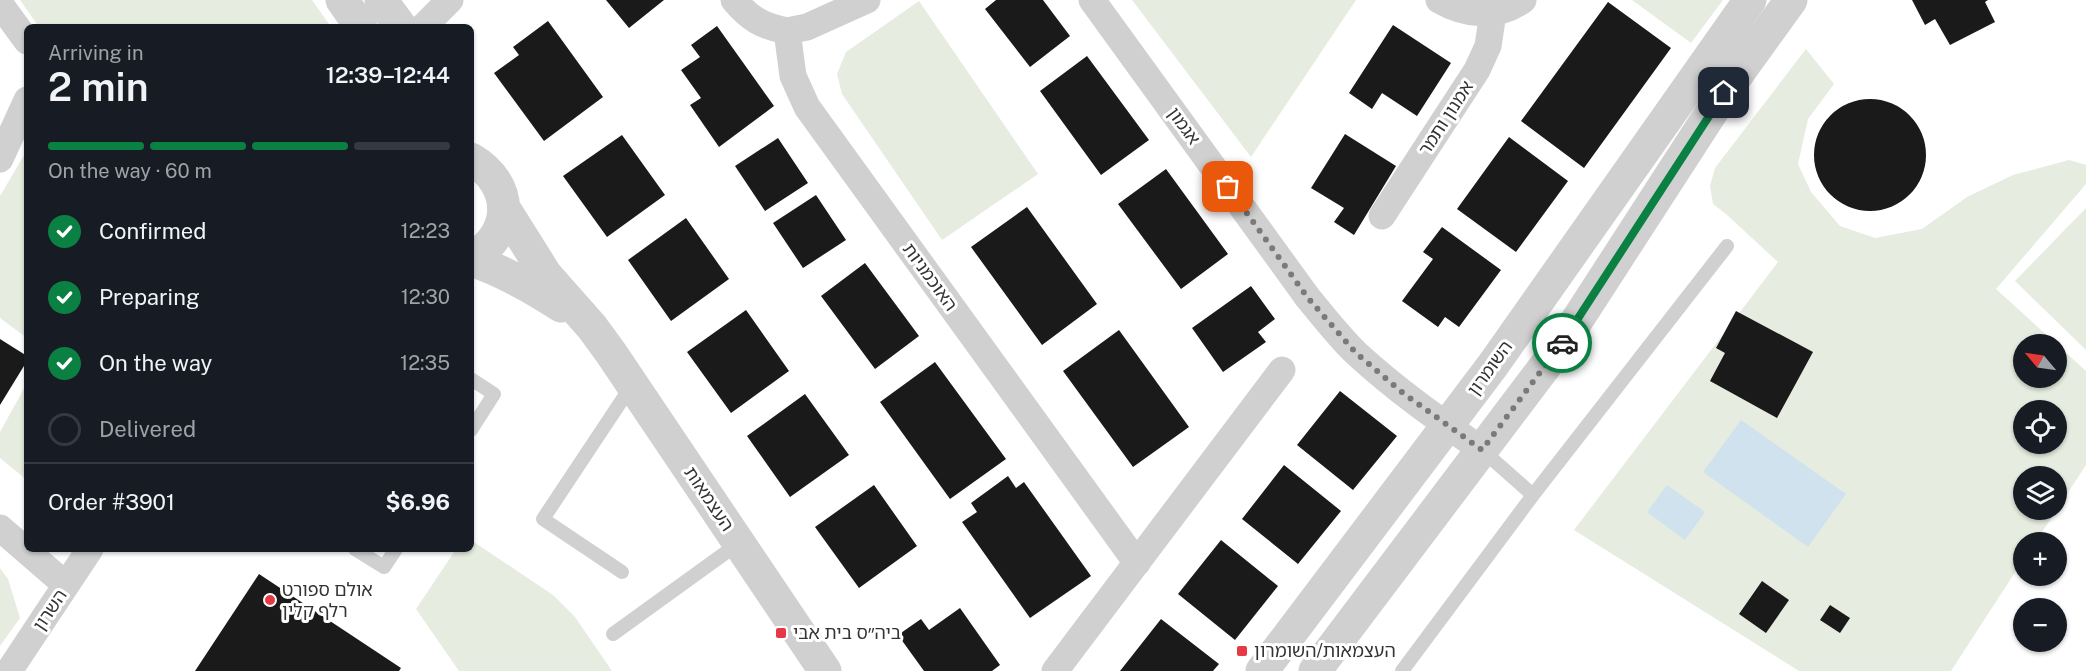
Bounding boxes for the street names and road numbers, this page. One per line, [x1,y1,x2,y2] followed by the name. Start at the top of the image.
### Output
[1414,77,1477,159] street label: אמנון ותמר
[1164,103,1205,148] street label: אגמון
[899,239,962,315] street label: האוכמניות
[1463,336,1516,399] street label: השומרון
[680,463,739,535] street label: העצמאות
[28,585,71,634] street label: השרון

